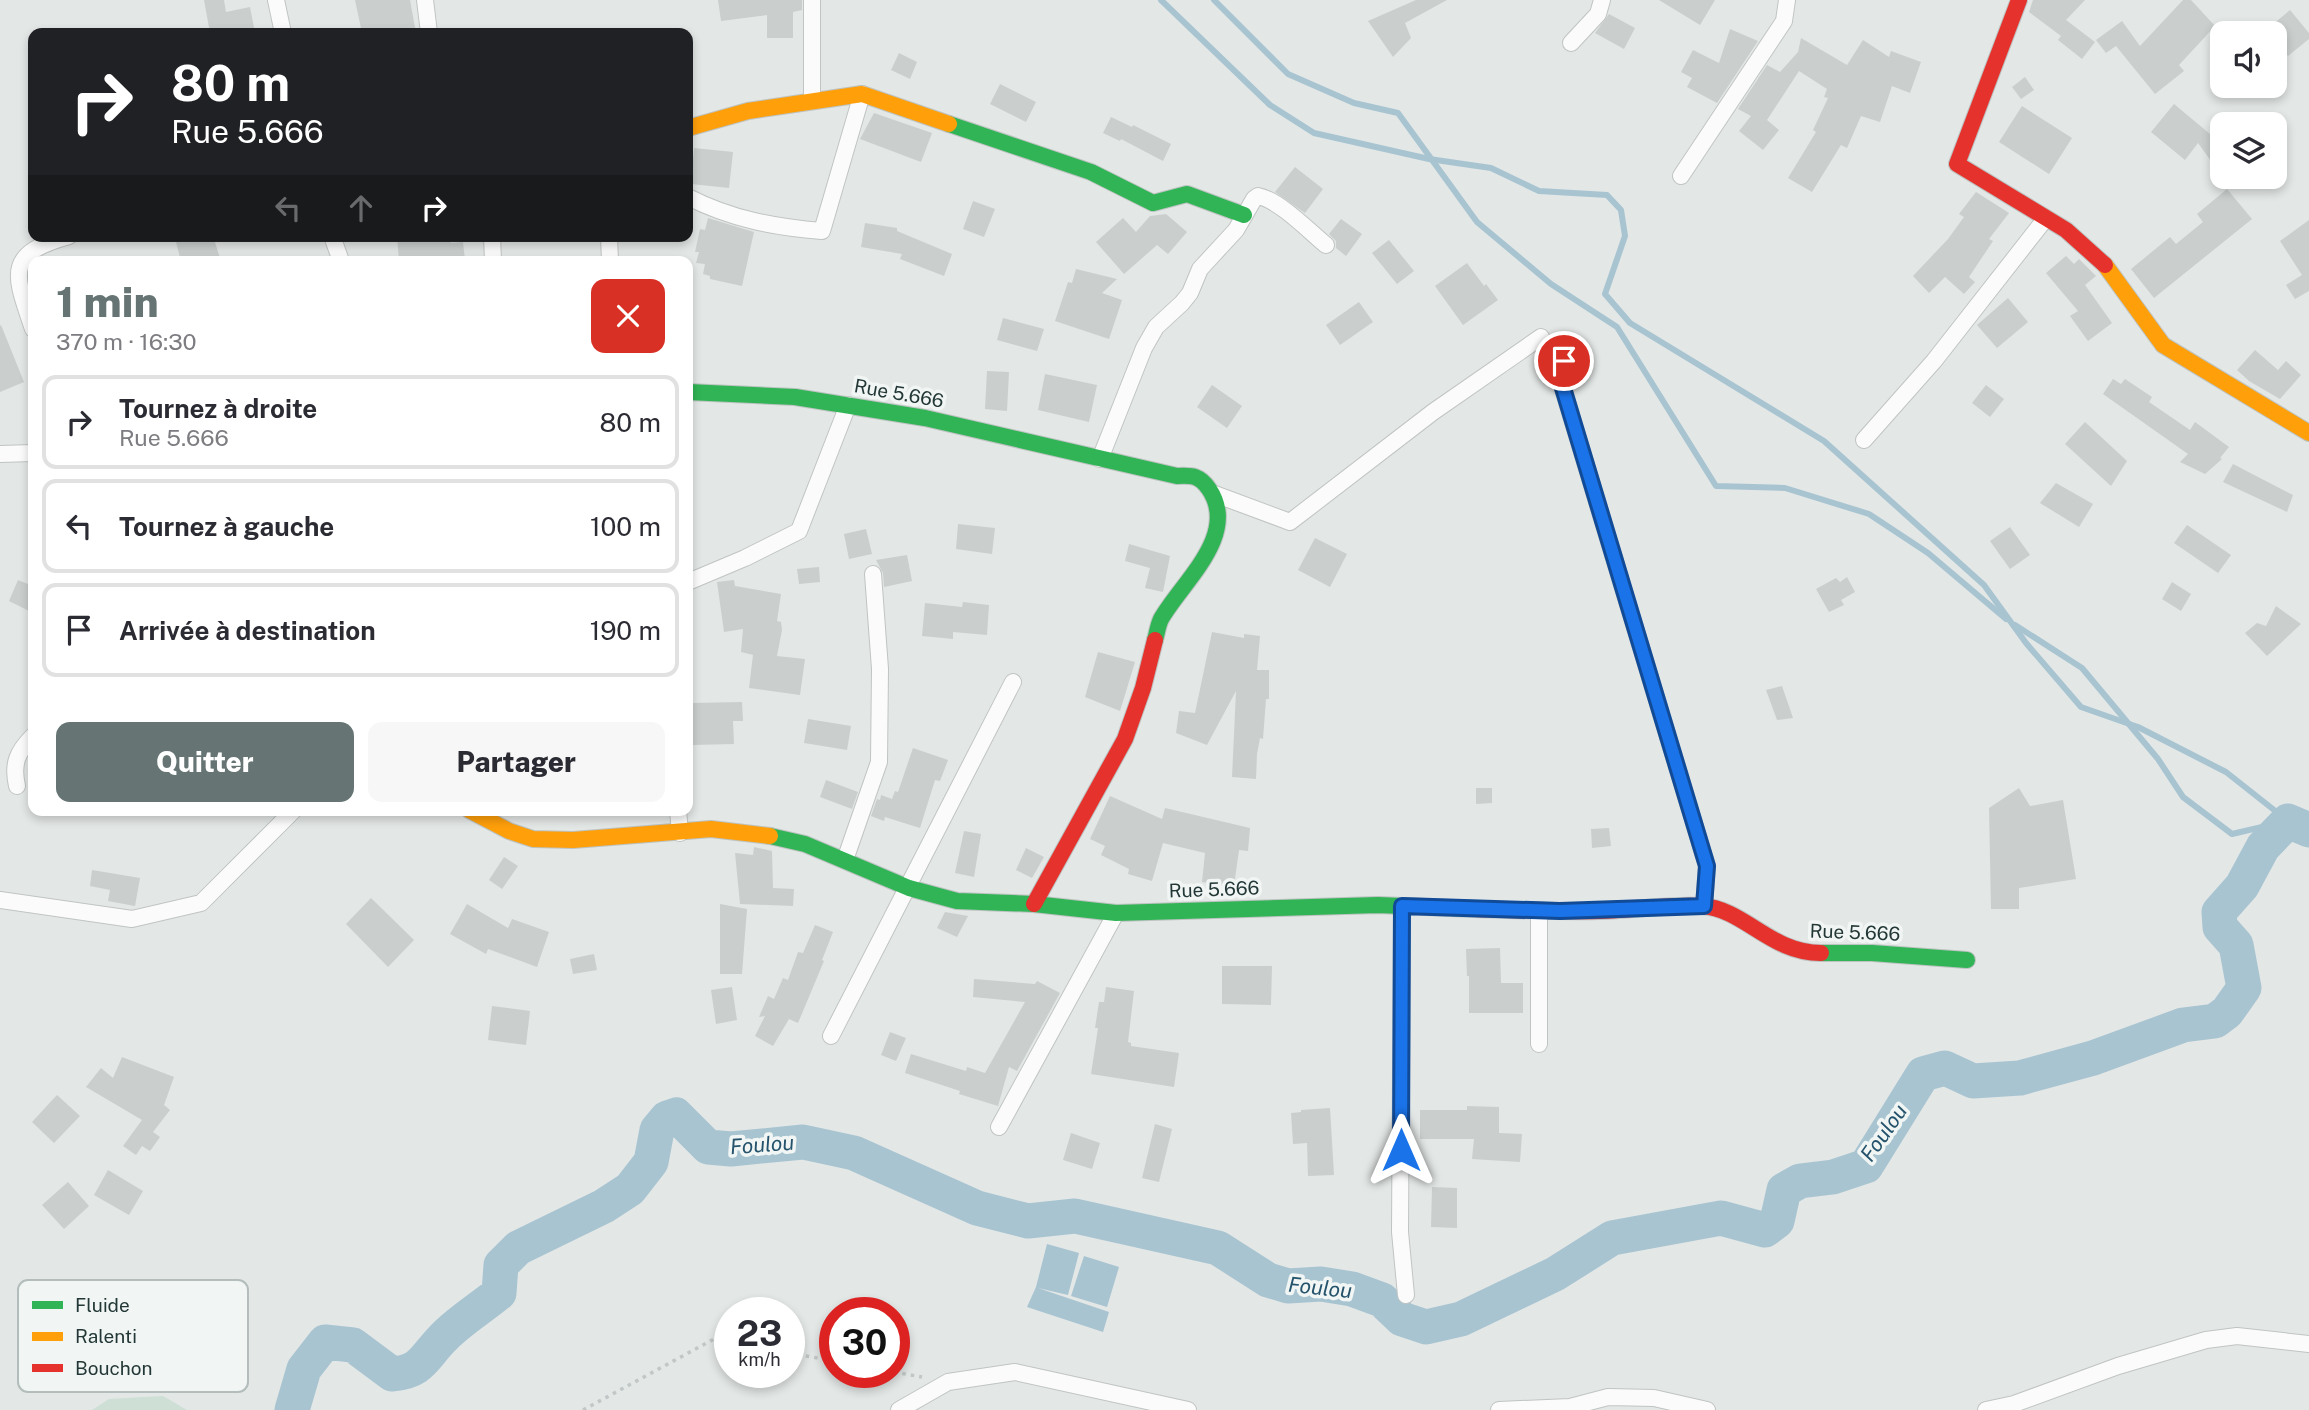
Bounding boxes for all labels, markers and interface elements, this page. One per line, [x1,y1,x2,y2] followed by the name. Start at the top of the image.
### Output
[2210,21,2287,189] map controls
[2210,21,2287,98] button: sound
[171,54,290,112] text: 80 m
[56,56,147,147] icon: right
[2210,112,2287,189] button: layers
[171,113,324,150] text: Rue 5.666
[269,189,307,227] icon: left
[342,189,380,227] icon: ahead
[415,189,453,227] icon: right
[56,277,159,326] text: 1 min
[591,279,665,353] button: close
[56,328,197,355] text: 370 m · 16:30
[1534,331,1594,391] pin
[1545,342,1583,380] icon: arrive
[852,374,946,412] street label: Rue 5.666
[119,393,317,424] text: Tournez à droite
[60,403,98,441] icon: right
[600,407,661,438] text: 80 m
[119,424,229,451] text: Rue 5.666
[60,507,98,545] icon: left
[119,511,334,542] text: Tournez à gauche
[590,511,661,542] text: 100 m
[60,611,98,649] icon: arrive
[119,615,376,646] text: Arrivée à destination
[590,615,661,646] text: 190 m
[56,722,354,802] button: Quitter
[368,722,665,802] button: Partager
[1168,876,1260,902] street label: Rue 5.666
[1809,919,1901,945] street label: Rue 5.666
[1855,1099,1912,1166] water label: Foulou
[1364,1113,1438,1187] position arrow
[729,1130,795,1159] water label: Foulou
[1287,1272,1353,1303] water label: Foulou
[18,1280,248,1392] legend
[75,1294,130,1316] text: Fluide
[819,1297,910,1388] speed limit sign: 30
[737,1313,782,1354] text: 23
[75,1325,137,1347] text: Ralenti
[738,1349,781,1370] text: km/h
[75,1357,152,1379] text: Bouchon

